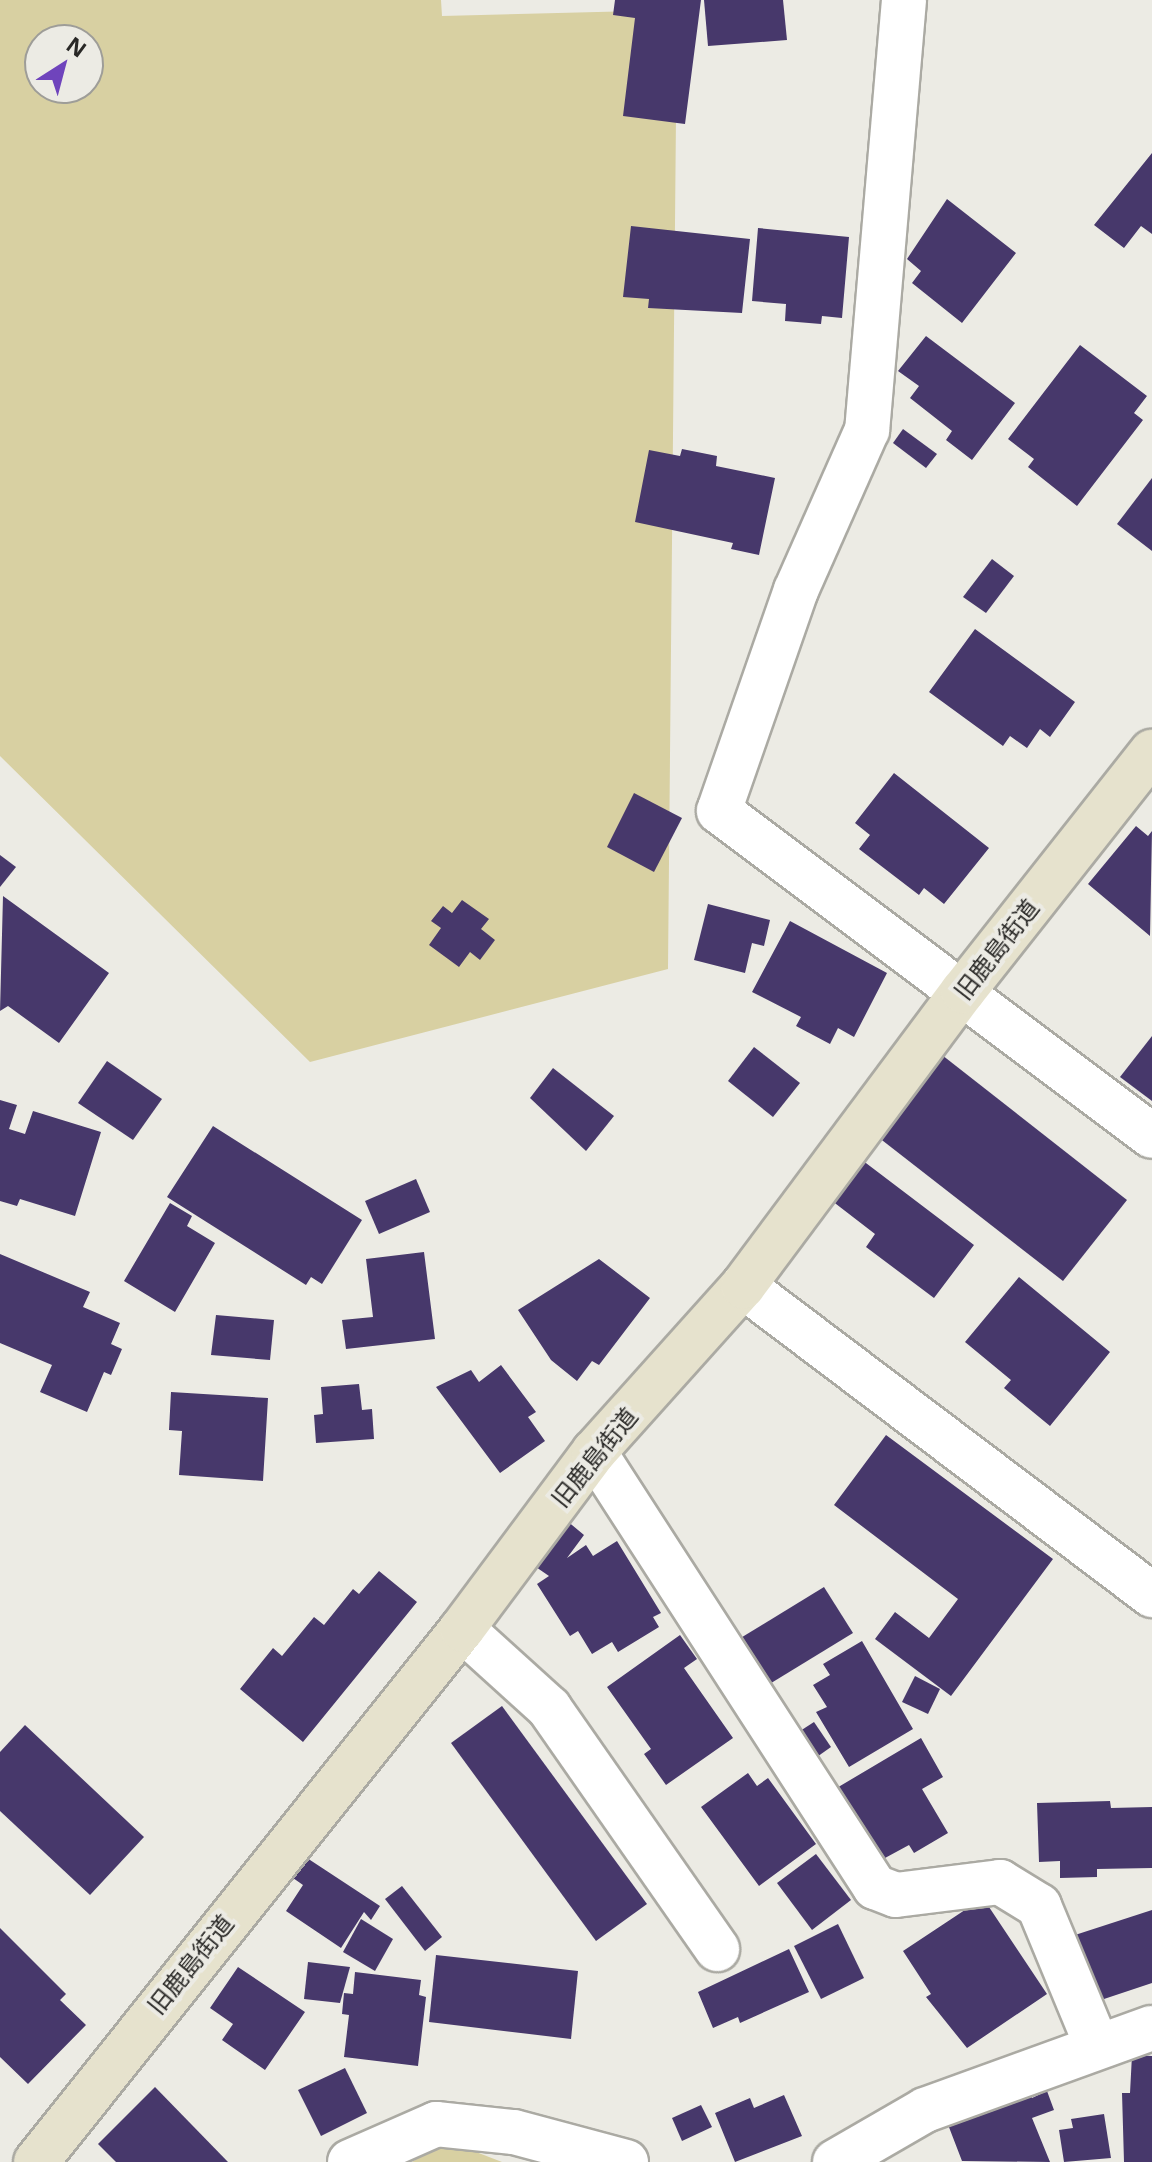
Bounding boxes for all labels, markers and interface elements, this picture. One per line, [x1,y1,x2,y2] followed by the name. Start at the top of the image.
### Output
[24,24,104,104] north arrow
[61,29,93,64] text: N
[948,893,1044,1005] street label: 旧鹿島街道
[545,1401,643,1513] street label: 旧鹿島街道
[141,1908,239,2020] street label: 旧鹿島街道

